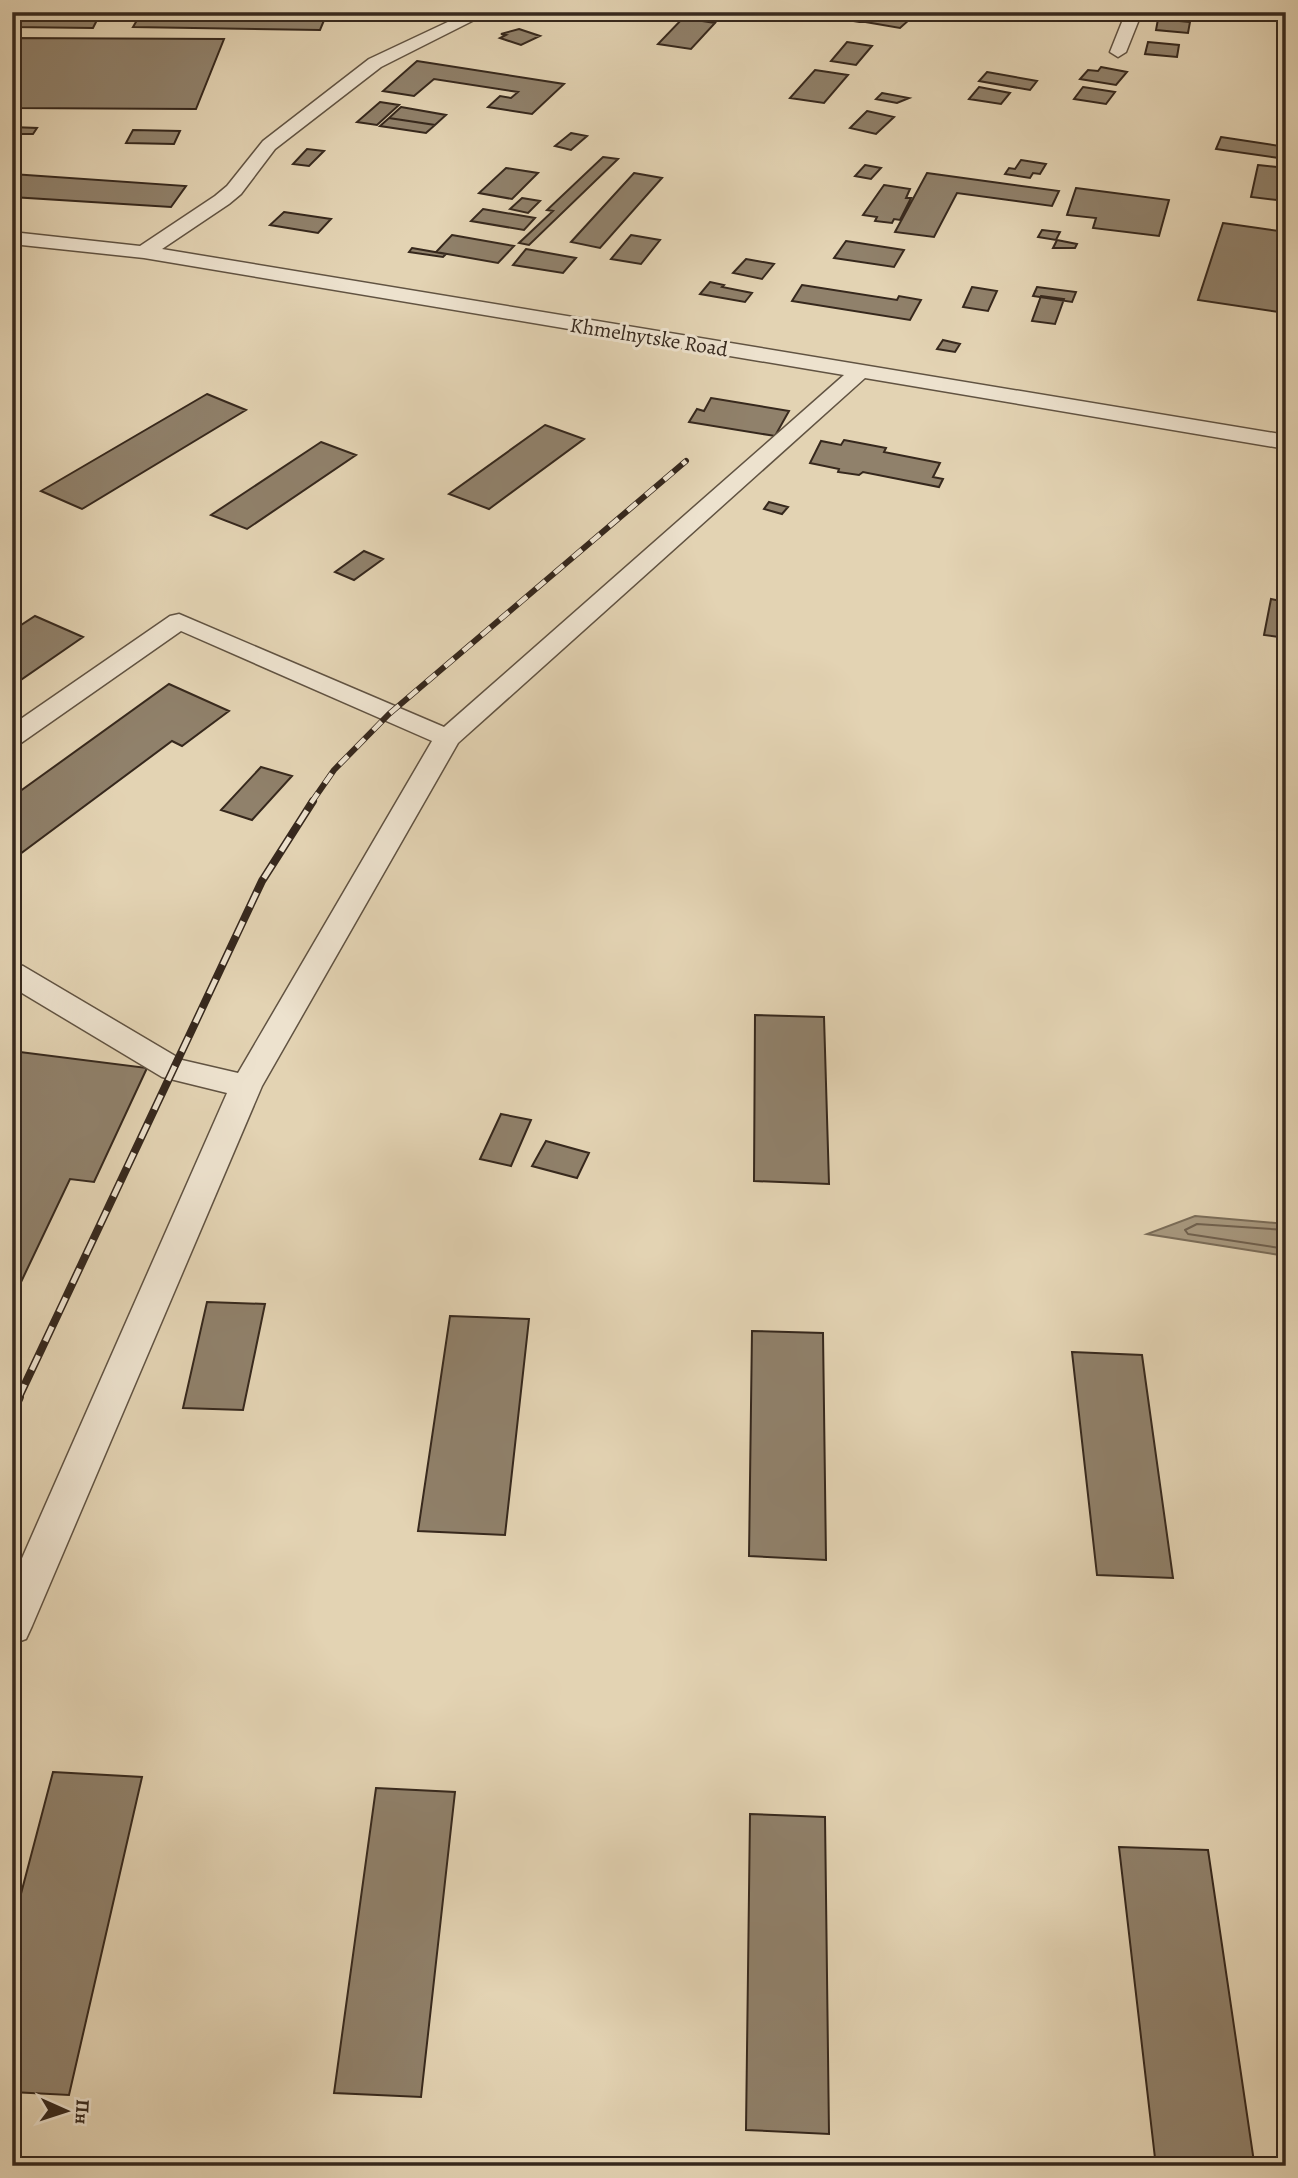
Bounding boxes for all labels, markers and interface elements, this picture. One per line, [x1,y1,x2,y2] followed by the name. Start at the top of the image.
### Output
[568,311,731,363] street label: Khmelnytske Road
[32,2076,102,2146] north arrow
[68,2099,96,2125] text: Пн

